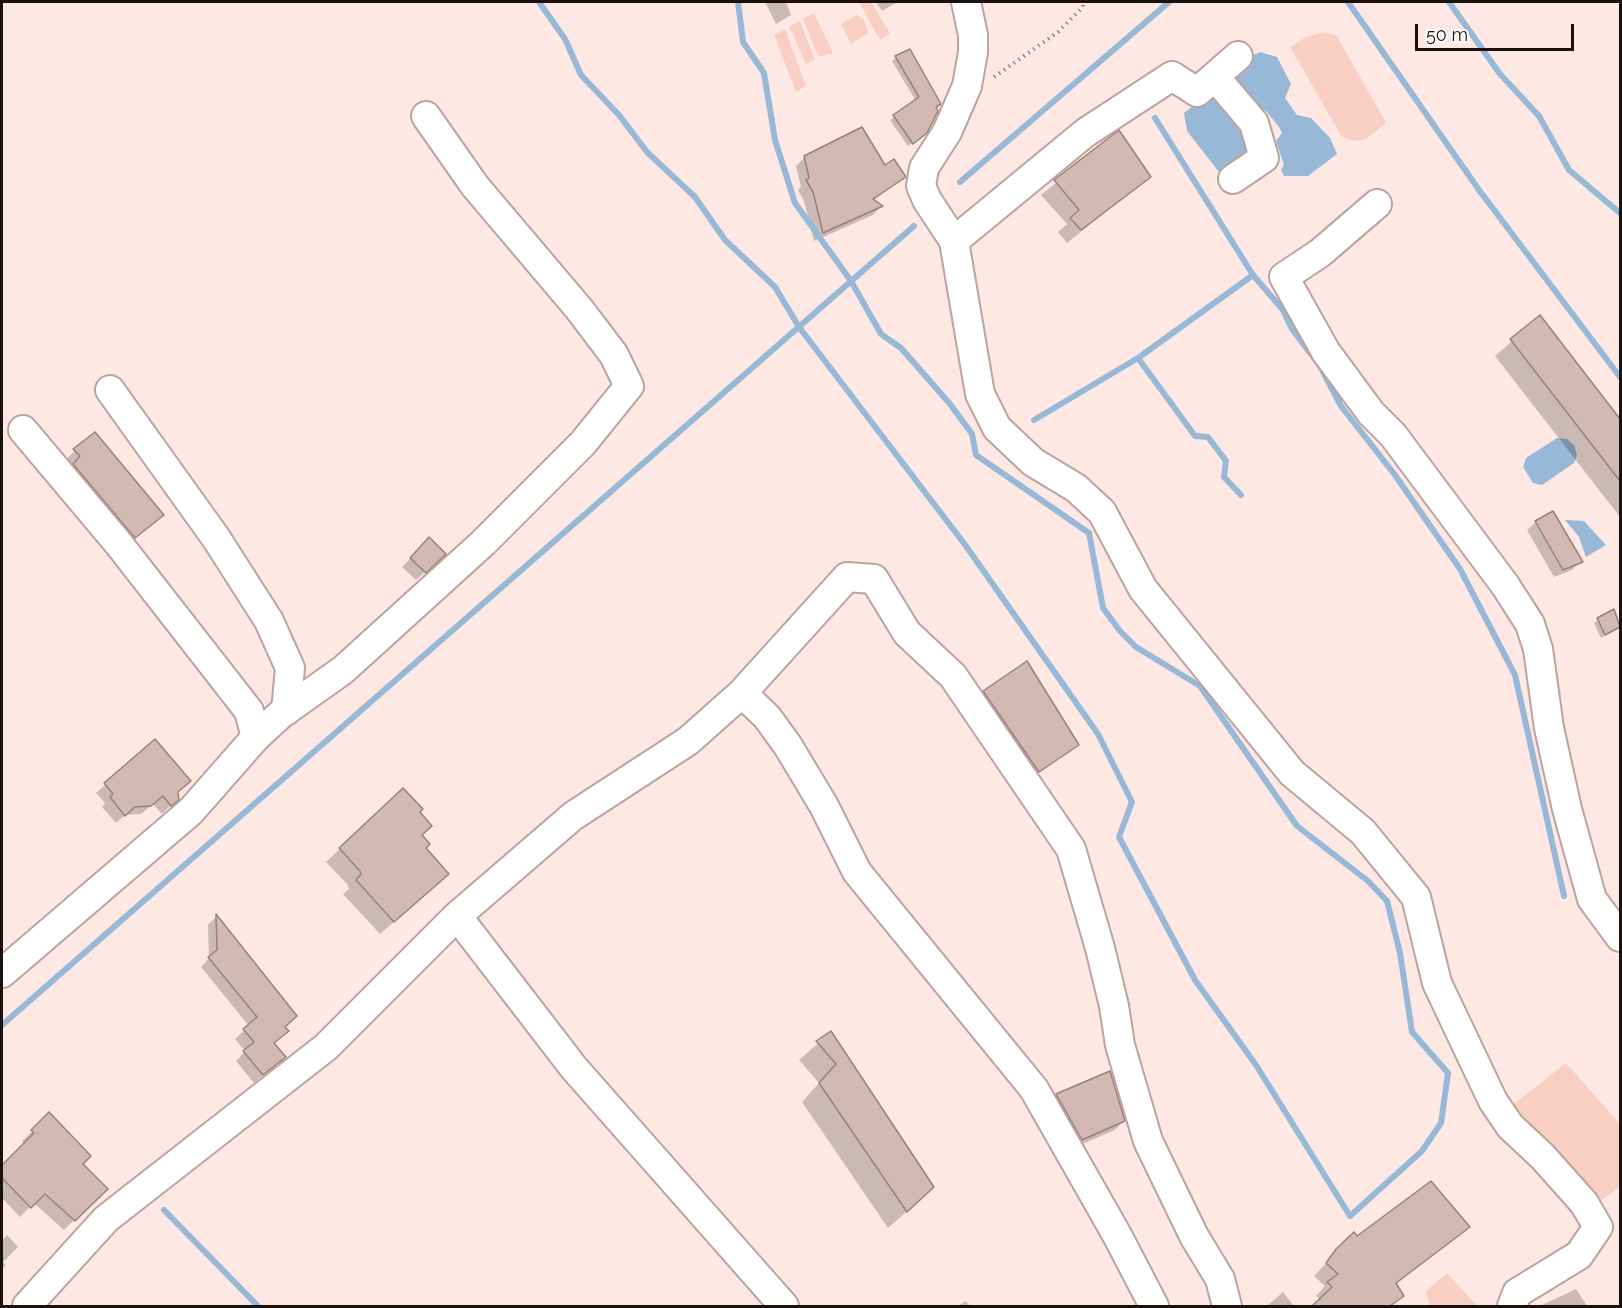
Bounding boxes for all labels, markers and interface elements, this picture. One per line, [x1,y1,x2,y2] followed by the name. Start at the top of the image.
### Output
[1418,12,1577,50] scale bar
[1426,24,1468,45] text: 50 m

